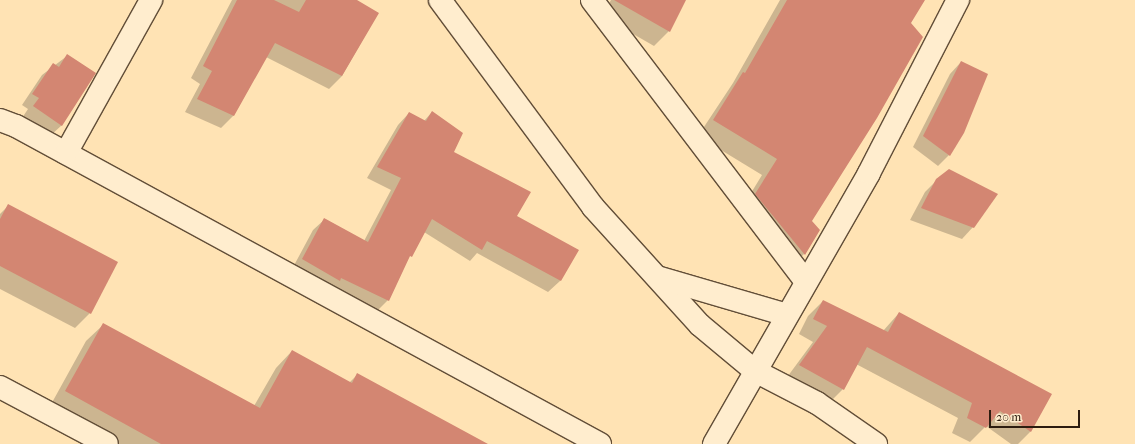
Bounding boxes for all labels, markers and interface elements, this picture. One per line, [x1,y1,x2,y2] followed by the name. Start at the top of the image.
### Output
[991,402,1082,428] scale bar
[996,410,1021,424] text: 20 m

